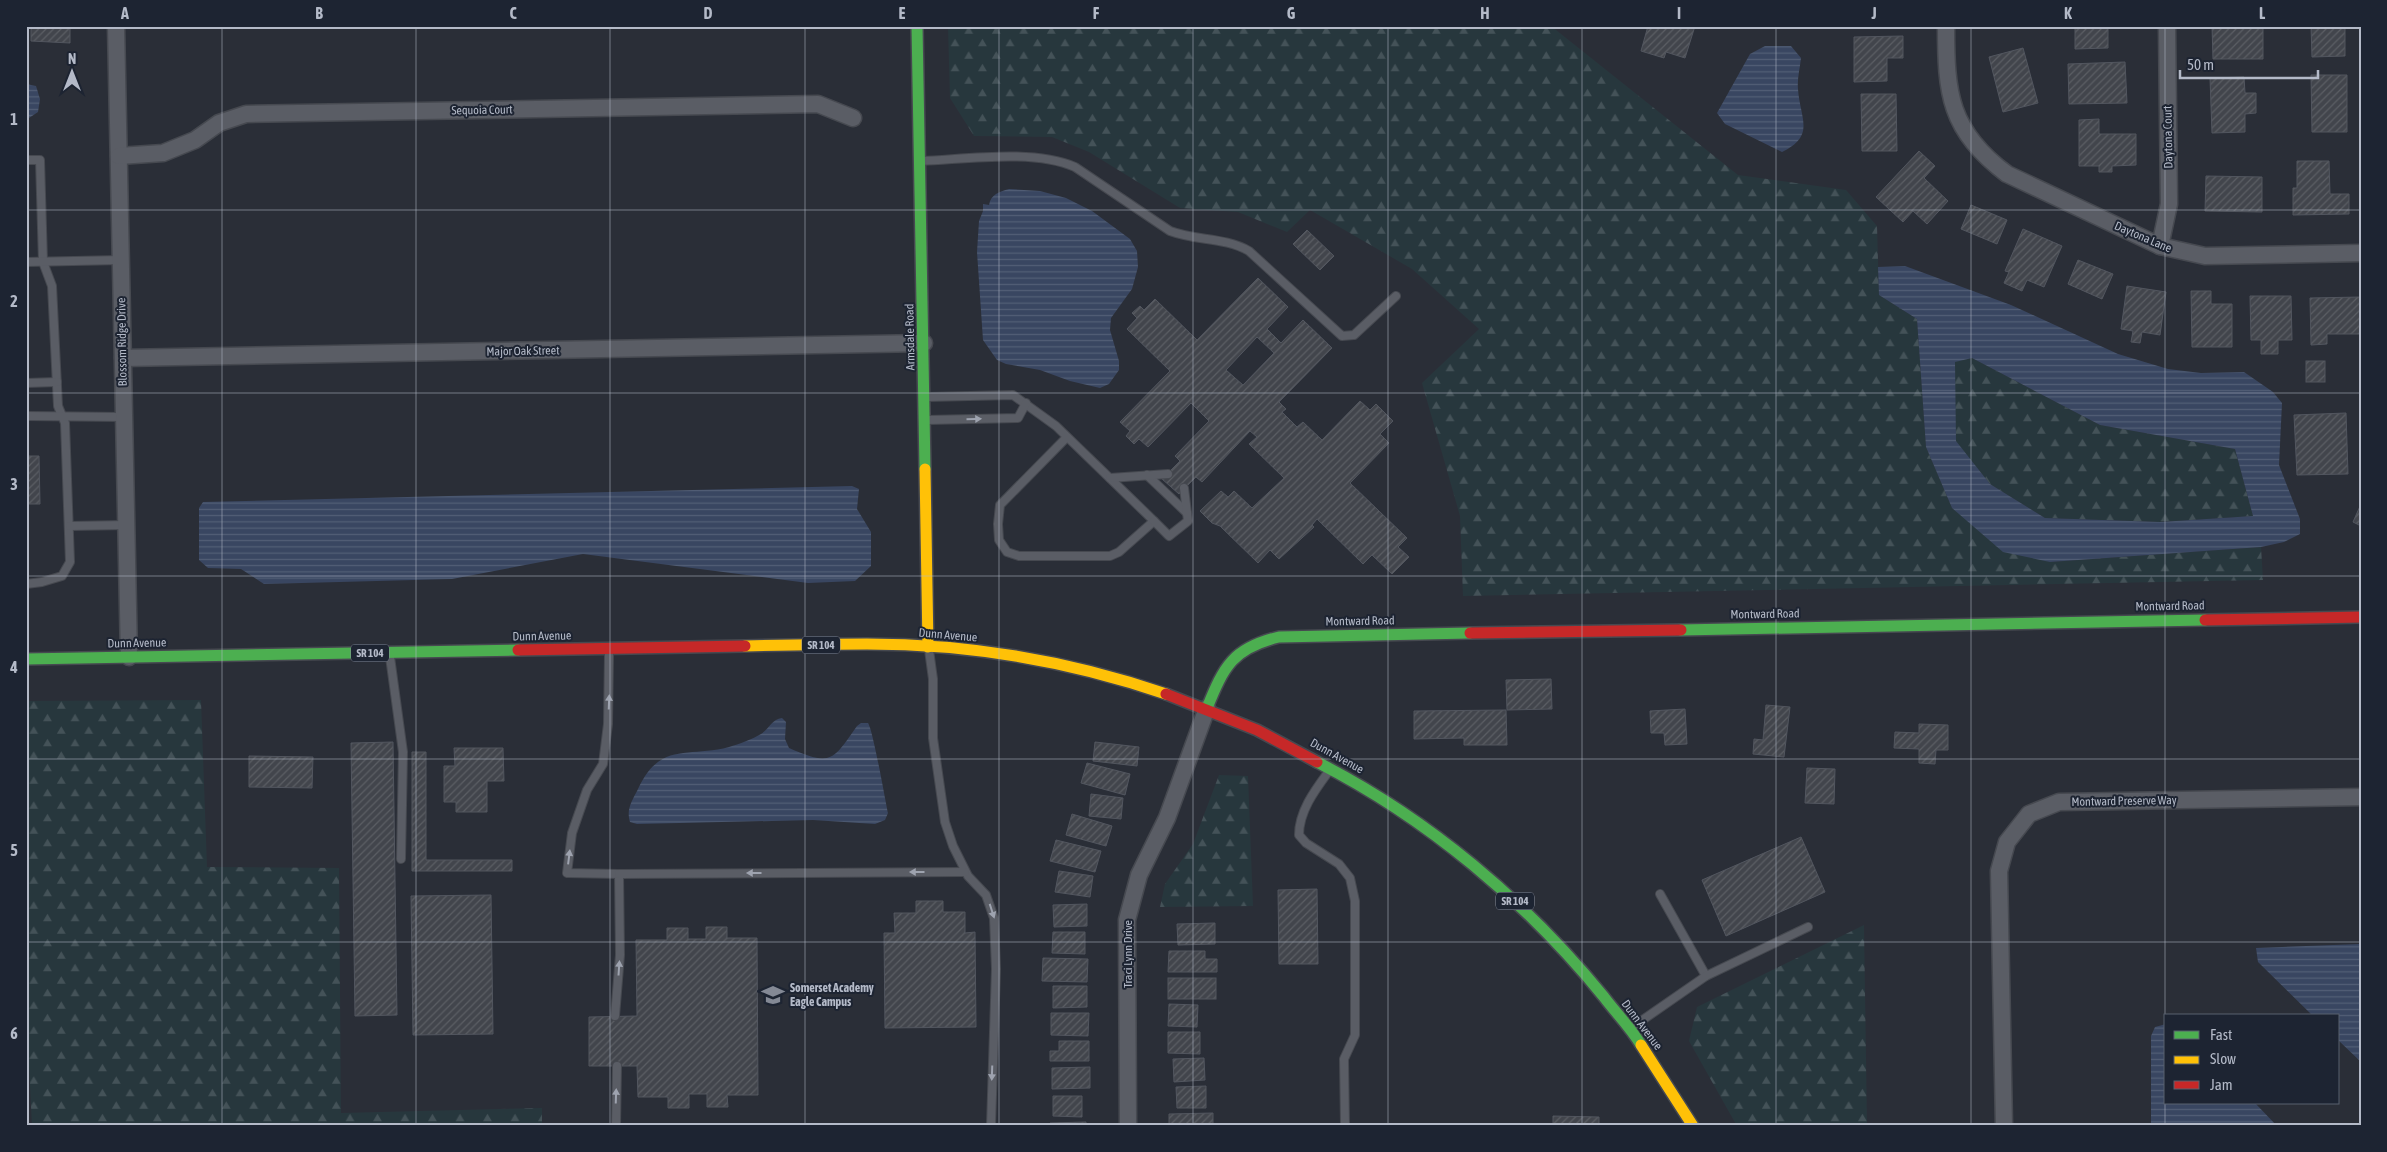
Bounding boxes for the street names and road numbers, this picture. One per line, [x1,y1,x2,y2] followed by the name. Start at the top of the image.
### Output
[451,102,513,118] street label: Sequoia Court
[2160,105,2176,169] street label: Daytona Court
[2112,219,2174,255] street label: Daytona Lane
[114,298,130,386] street label: Blossom Ridge Drive
[902,304,918,370] street label: Armsdale Road
[486,343,560,359] street label: Major Oak Street
[2135,598,2205,614] street label: Montward Road
[1730,606,1800,622] street label: Montward Road
[1325,613,1395,629] street label: Montward Road
[918,625,978,645] street label: Dunn Avenue
[512,628,572,644] street label: Dunn Avenue
[107,635,167,651] street label: Dunn Avenue
[802,636,840,654] road number: SR 104
[351,644,389,661] road number: SR 104
[1308,736,1366,776] street label: Dunn Avenue
[2071,793,2177,809] street label: Montward Preserve Way
[1496,892,1534,909] road number: SR 104
[1121,920,1135,988] street label: Traci Lynn Drive
[1619,997,1665,1053] street label: Dunn Avenue

